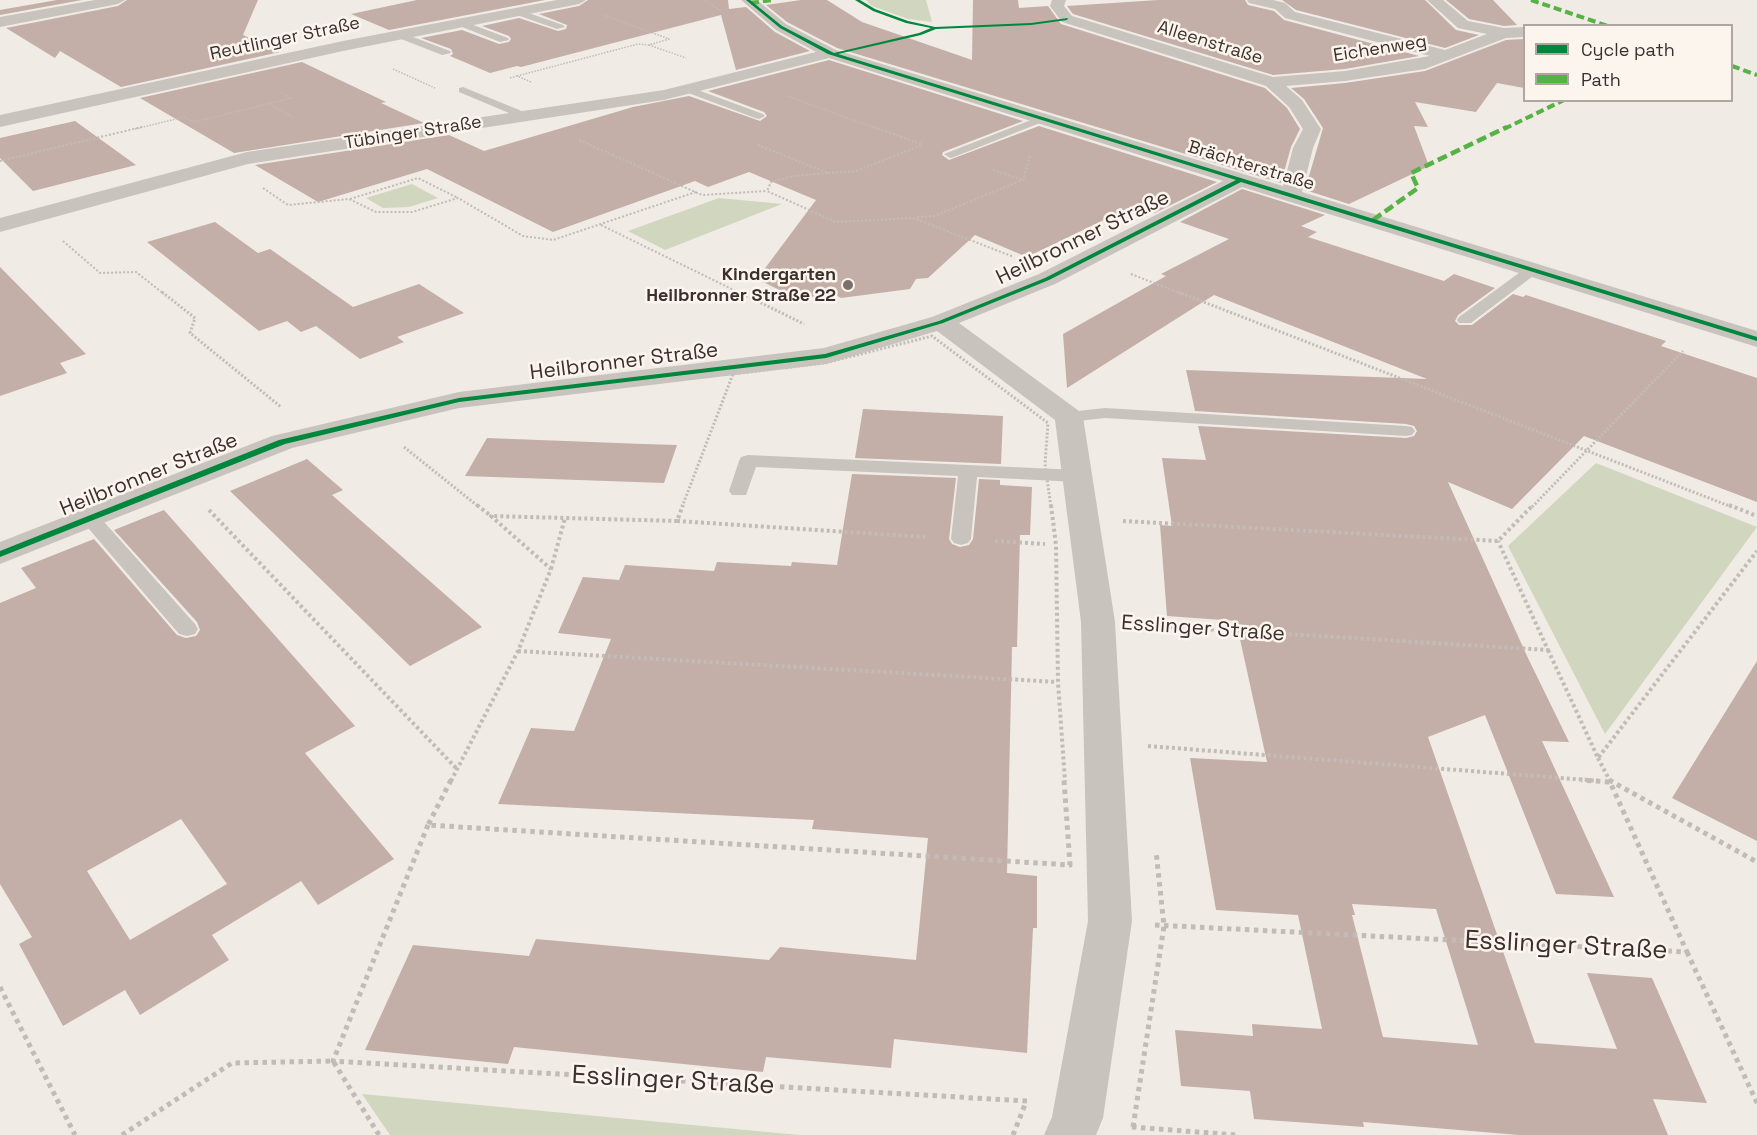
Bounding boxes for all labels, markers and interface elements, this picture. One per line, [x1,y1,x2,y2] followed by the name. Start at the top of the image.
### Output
[208,13,362,65] street label: Reutlinger Straße
[1155,17,1265,69] street label: Alleenstraße
[1523,24,1733,102] legend
[1332,31,1428,67] street label: Eichenweg
[1581,38,1675,61] text: Cycle path
[1581,68,1621,91] text: Path
[343,111,483,155] street label: Tübinger Straße
[1185,136,1317,196] street label: Brächterstraße
[992,185,1174,291] street label: Heilbronner Straße
[646,264,836,306] place label: Kindergarten Heilbronner Straße 22
[841,278,855,292] marker: Kindergarten Heilbronner Straße 22
[528,338,720,386] street label: Heilbronner Straße
[56,428,242,522] street label: Heilbronner Straße
[1120,611,1286,647] street label: Esslinger Straße
[1464,925,1668,967] street label: Esslinger Straße
[571,1060,775,1102] street label: Esslinger Straße

